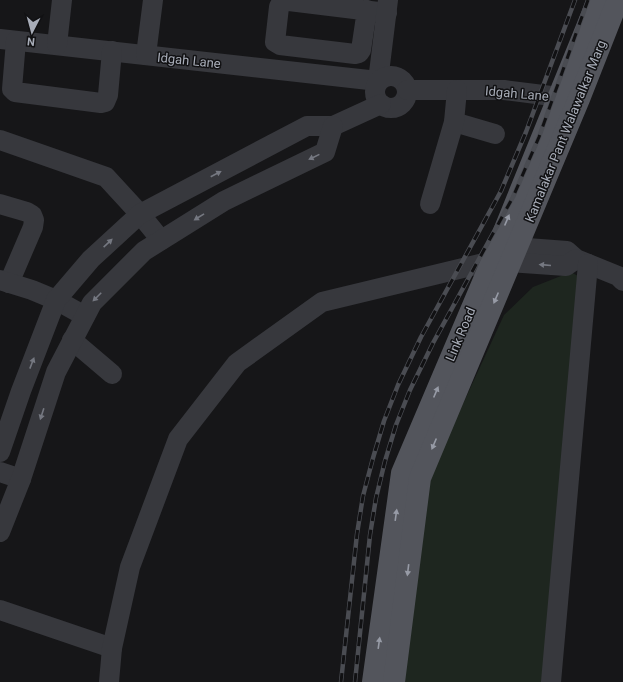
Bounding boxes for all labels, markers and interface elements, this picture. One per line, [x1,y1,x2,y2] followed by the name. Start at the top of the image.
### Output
[12,12,52,52] north arrow
[26,35,36,48] text: N
[522,38,609,224] street label: Kamalakar Pant Walawalkar Marg
[156,50,222,71] street label: Idgah Lane
[485,83,549,104] street label: Idgah Lane
[308,154,320,160] one-way arrow
[211,170,222,177] one-way arrow
[194,213,204,221] one-way arrow
[505,214,511,226] one-way arrow
[103,239,113,248] one-way arrow
[539,261,551,268] one-way arrow
[92,292,102,302] one-way arrow
[492,292,498,304] one-way arrow
[442,305,478,363] street label: Link Road
[30,356,36,368] one-way arrow
[433,385,439,397] one-way arrow
[39,408,45,420] one-way arrow
[431,438,437,450] one-way arrow
[393,508,399,521] one-way arrow
[405,564,411,576] one-way arrow
[375,637,382,649] one-way arrow

